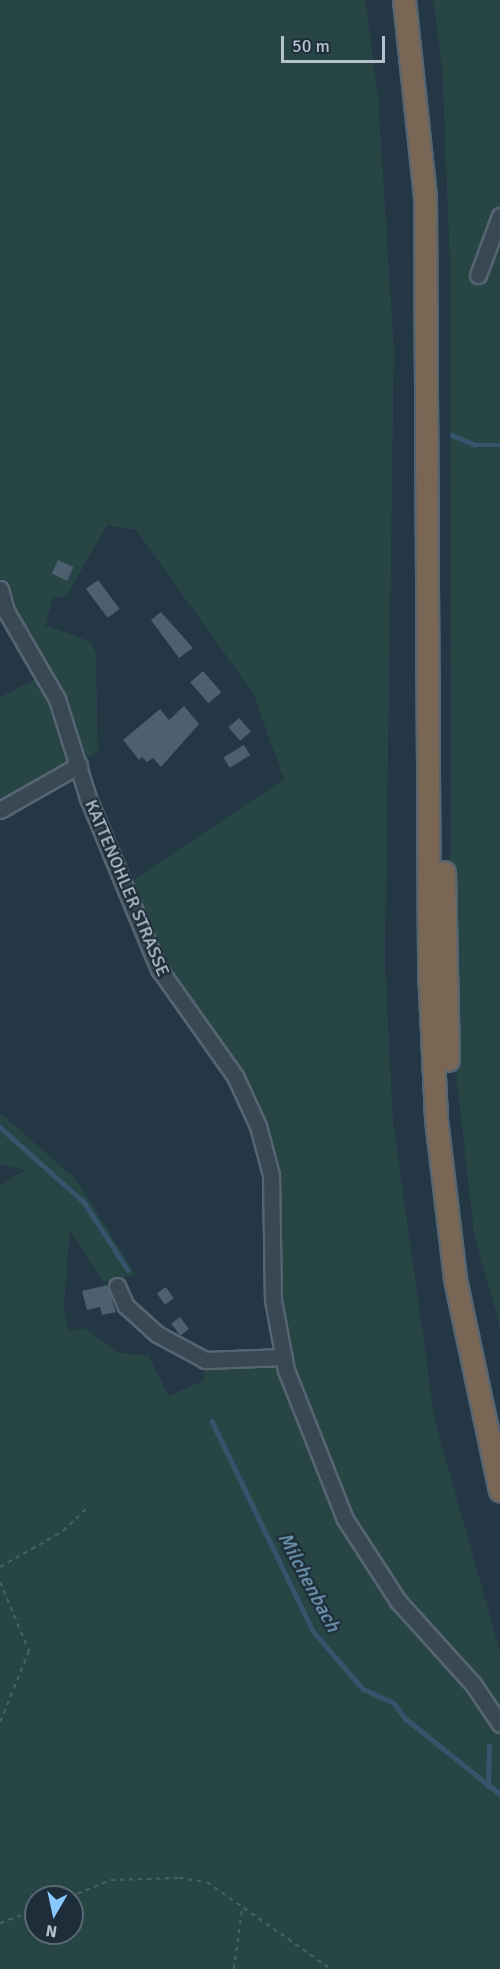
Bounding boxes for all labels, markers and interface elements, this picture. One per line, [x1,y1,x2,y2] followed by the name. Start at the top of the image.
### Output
[284,24,388,62] scale bar
[292,35,330,57] text: 50 m
[80,796,174,980] street label: KATTENOHLER STRASSE
[273,1528,345,1636] water label: Milchenbach
[24,1885,84,1945] north arrow
[44,1920,59,1942] text: N

